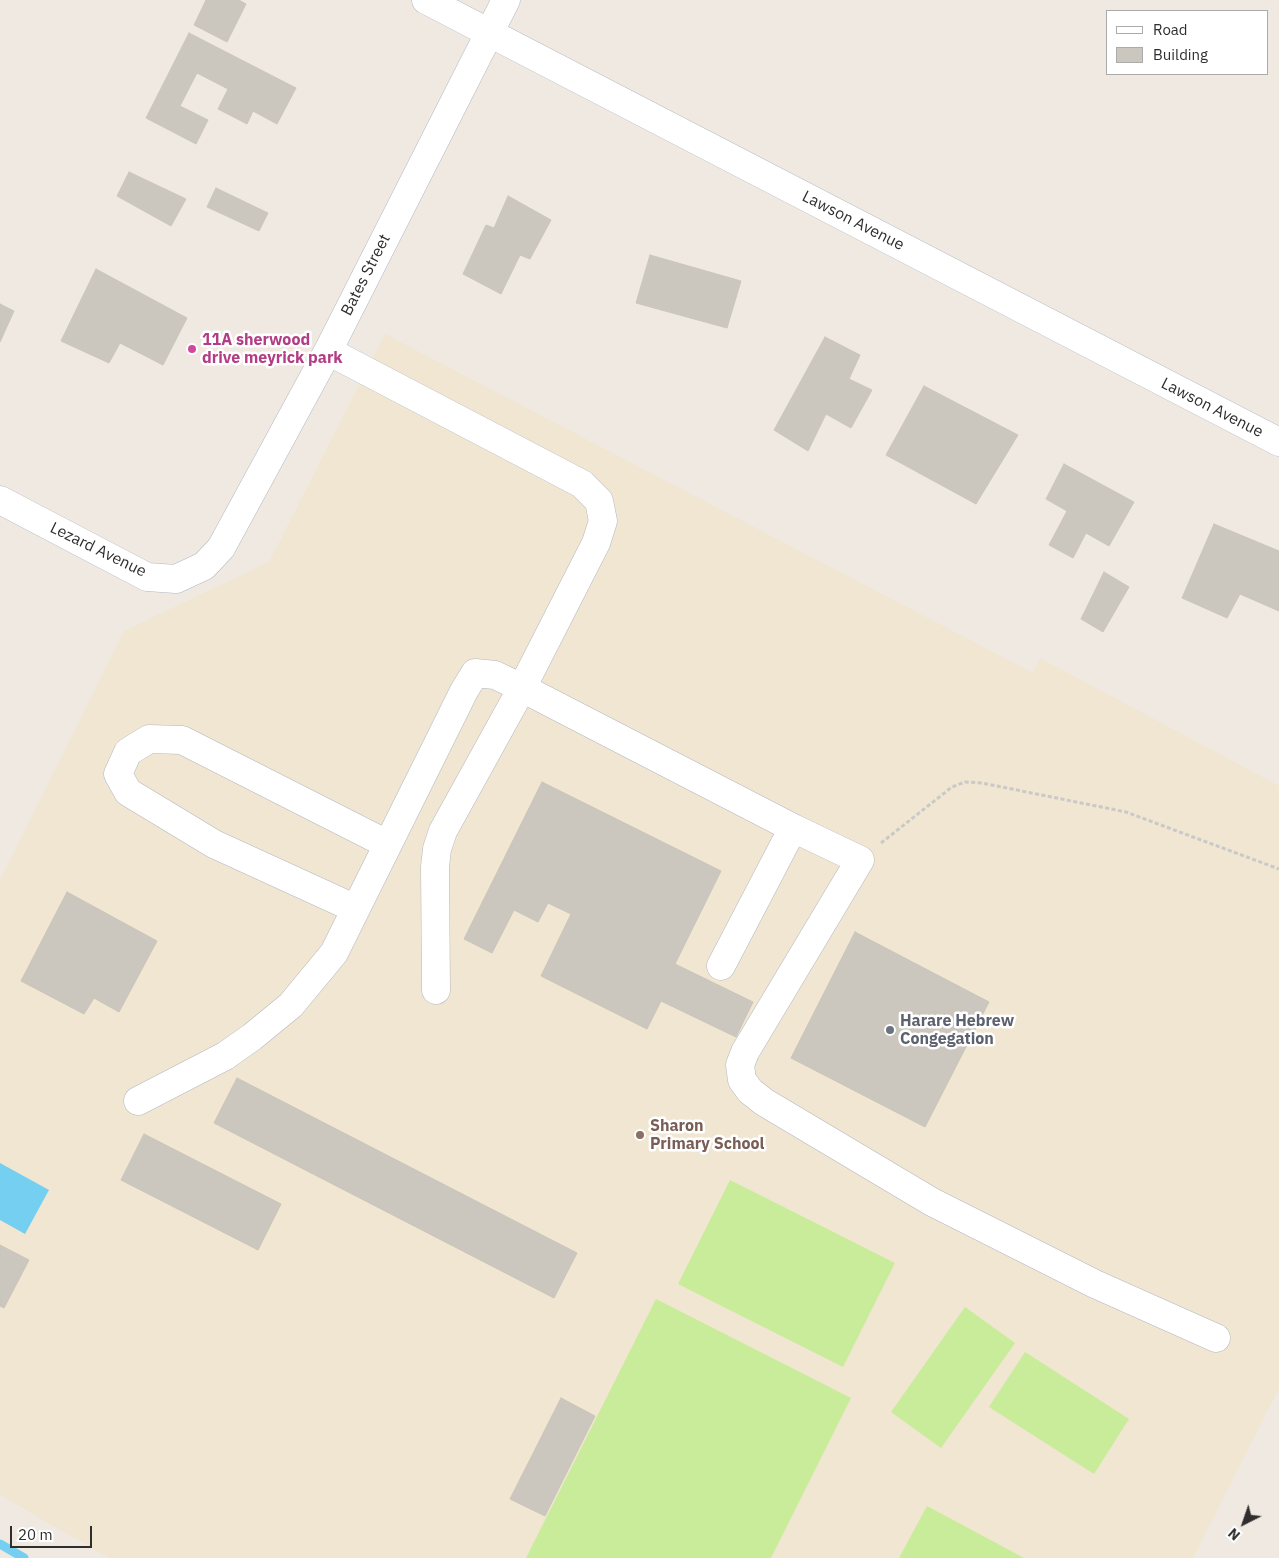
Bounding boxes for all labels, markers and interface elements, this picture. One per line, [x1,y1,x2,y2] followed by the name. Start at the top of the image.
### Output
[1106,10,1269,75] legend
[1153,20,1188,39] text: Road
[1153,45,1208,64] text: Building
[799,187,907,255] street label: Lawson Avenue
[337,231,395,319] street label: Bates Street
[202,330,343,368] place label: 11A sherwood drive meyrick park
[186,343,198,355] marker: 11A sherwood drive meyrick park
[1158,374,1266,442] street label: Lawson Avenue
[47,518,149,582] street label: Lezard Avenue
[900,1011,1014,1049] place label: Harare Hebrew Congegation
[884,1024,896,1036] marker: Harare Hebrew Congegation
[650,1116,764,1154] place label: Sharon Primary School
[634,1129,646,1141] marker: Sharon Primary School
[1219,1498,1269,1548] north arrow
[12,1516,95,1548] scale bar
[1224,1524,1244,1544] text: N
[18,1525,53,1544] text: 20 m

